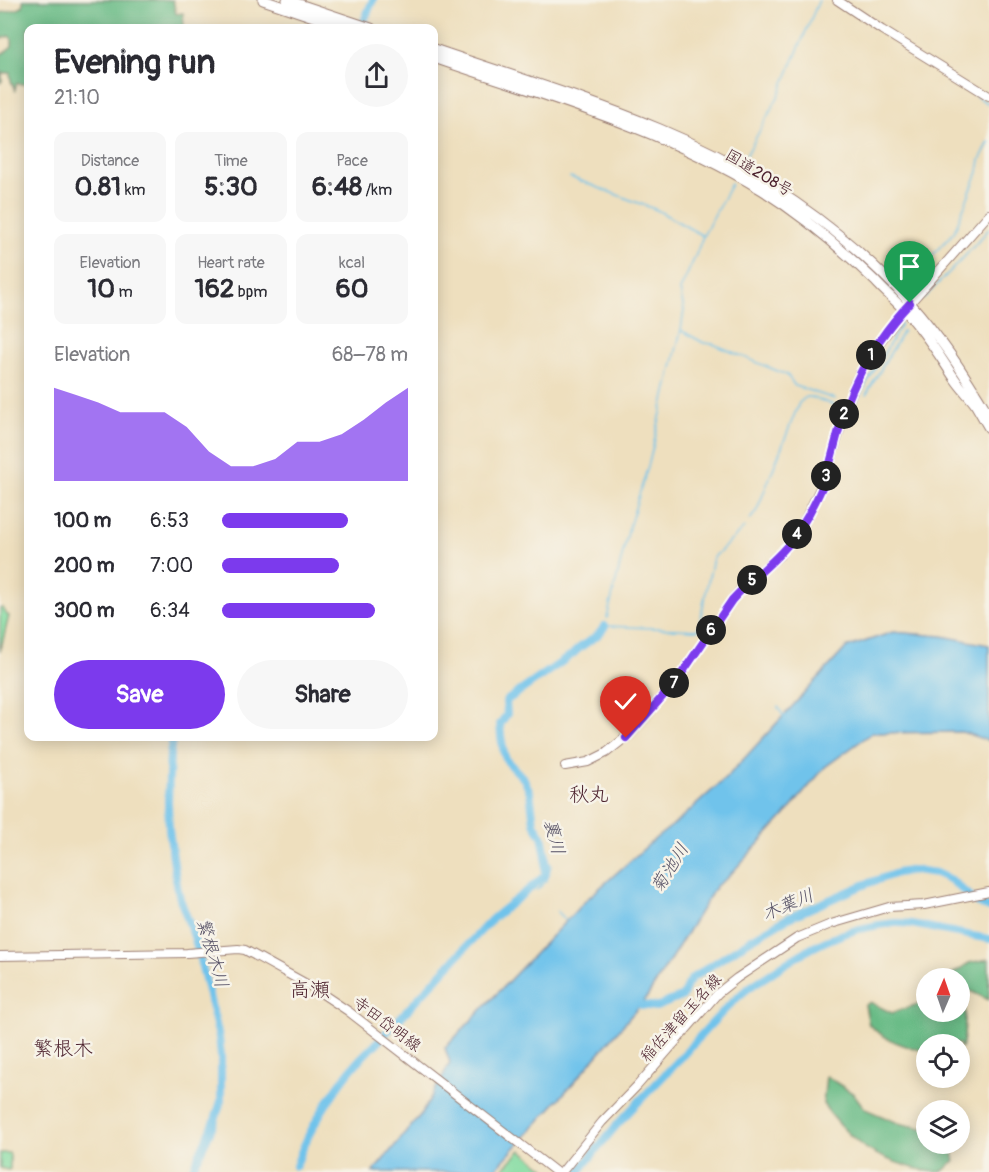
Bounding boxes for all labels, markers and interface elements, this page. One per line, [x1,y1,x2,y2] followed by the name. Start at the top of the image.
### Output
[54,42,215,83] text: Evening run
[345,44,408,107] button: share
[54,85,100,110] text: 21:10
[721,145,797,201] street label: 国道208号
[81,151,139,171] text: Distance
[214,151,248,171] text: Time
[336,151,368,171] text: Pace
[74,171,121,203] text: 0.81
[204,171,258,203] text: 5:30
[312,171,362,203] text: 6:48
[121,180,146,200] text: km
[362,180,392,200] text: /km
[884,241,935,303] pin
[893,250,926,283] icon: arrive
[80,253,140,273] text: Elevation
[197,253,265,273] text: Heart rate
[339,253,365,273] text: kcal
[87,273,115,305] text: 10
[195,273,234,305] text: 162
[336,273,368,305] text: 60
[115,282,133,302] text: m
[234,282,267,302] text: bpm
[856,340,886,370] pin: 1
[54,342,130,367] text: Elevation
[332,342,408,367] text: 68–78 m
[868,345,874,365] text: 1
[829,399,859,429] pin: 2
[840,404,848,424] text: 2
[811,461,841,491] pin: 3
[822,466,830,486] text: 3
[54,508,111,533] text: 100 m
[150,508,189,533] text: 6:53
[782,519,812,549] pin: 4
[792,524,802,544] text: 4
[54,553,115,578] text: 200 m
[150,553,193,578] text: 7:00
[737,565,767,595] pin: 5
[748,570,756,590] text: 5
[54,598,115,623] text: 300 m
[150,598,190,623] text: 6:34
[696,615,726,645] pin: 6
[706,620,716,640] text: 6
[54,660,225,729] button: Save
[237,660,408,729] button: Share
[659,668,689,698] pin: 7
[670,673,678,693] text: 7
[600,676,651,738] pin
[609,685,642,718] icon: check
[569,782,609,807] district label: 秋丸
[538,817,570,857] water label: 裏川
[646,839,694,897] water label: 菊池川
[759,884,817,926] water label: 木葉川
[191,915,233,991] water label: 繁根木川
[916,968,970,1022] north arrow
[916,968,970,1154] map controls
[636,970,726,1066] street label: 稲佐津留玉名線
[290,977,330,1002] district label: 高瀬
[349,992,425,1056] street label: 寺田岱明線
[916,1034,970,1088] button: locate
[33,1036,93,1061] district label: 繁根木
[916,1100,970,1154] button: layers

